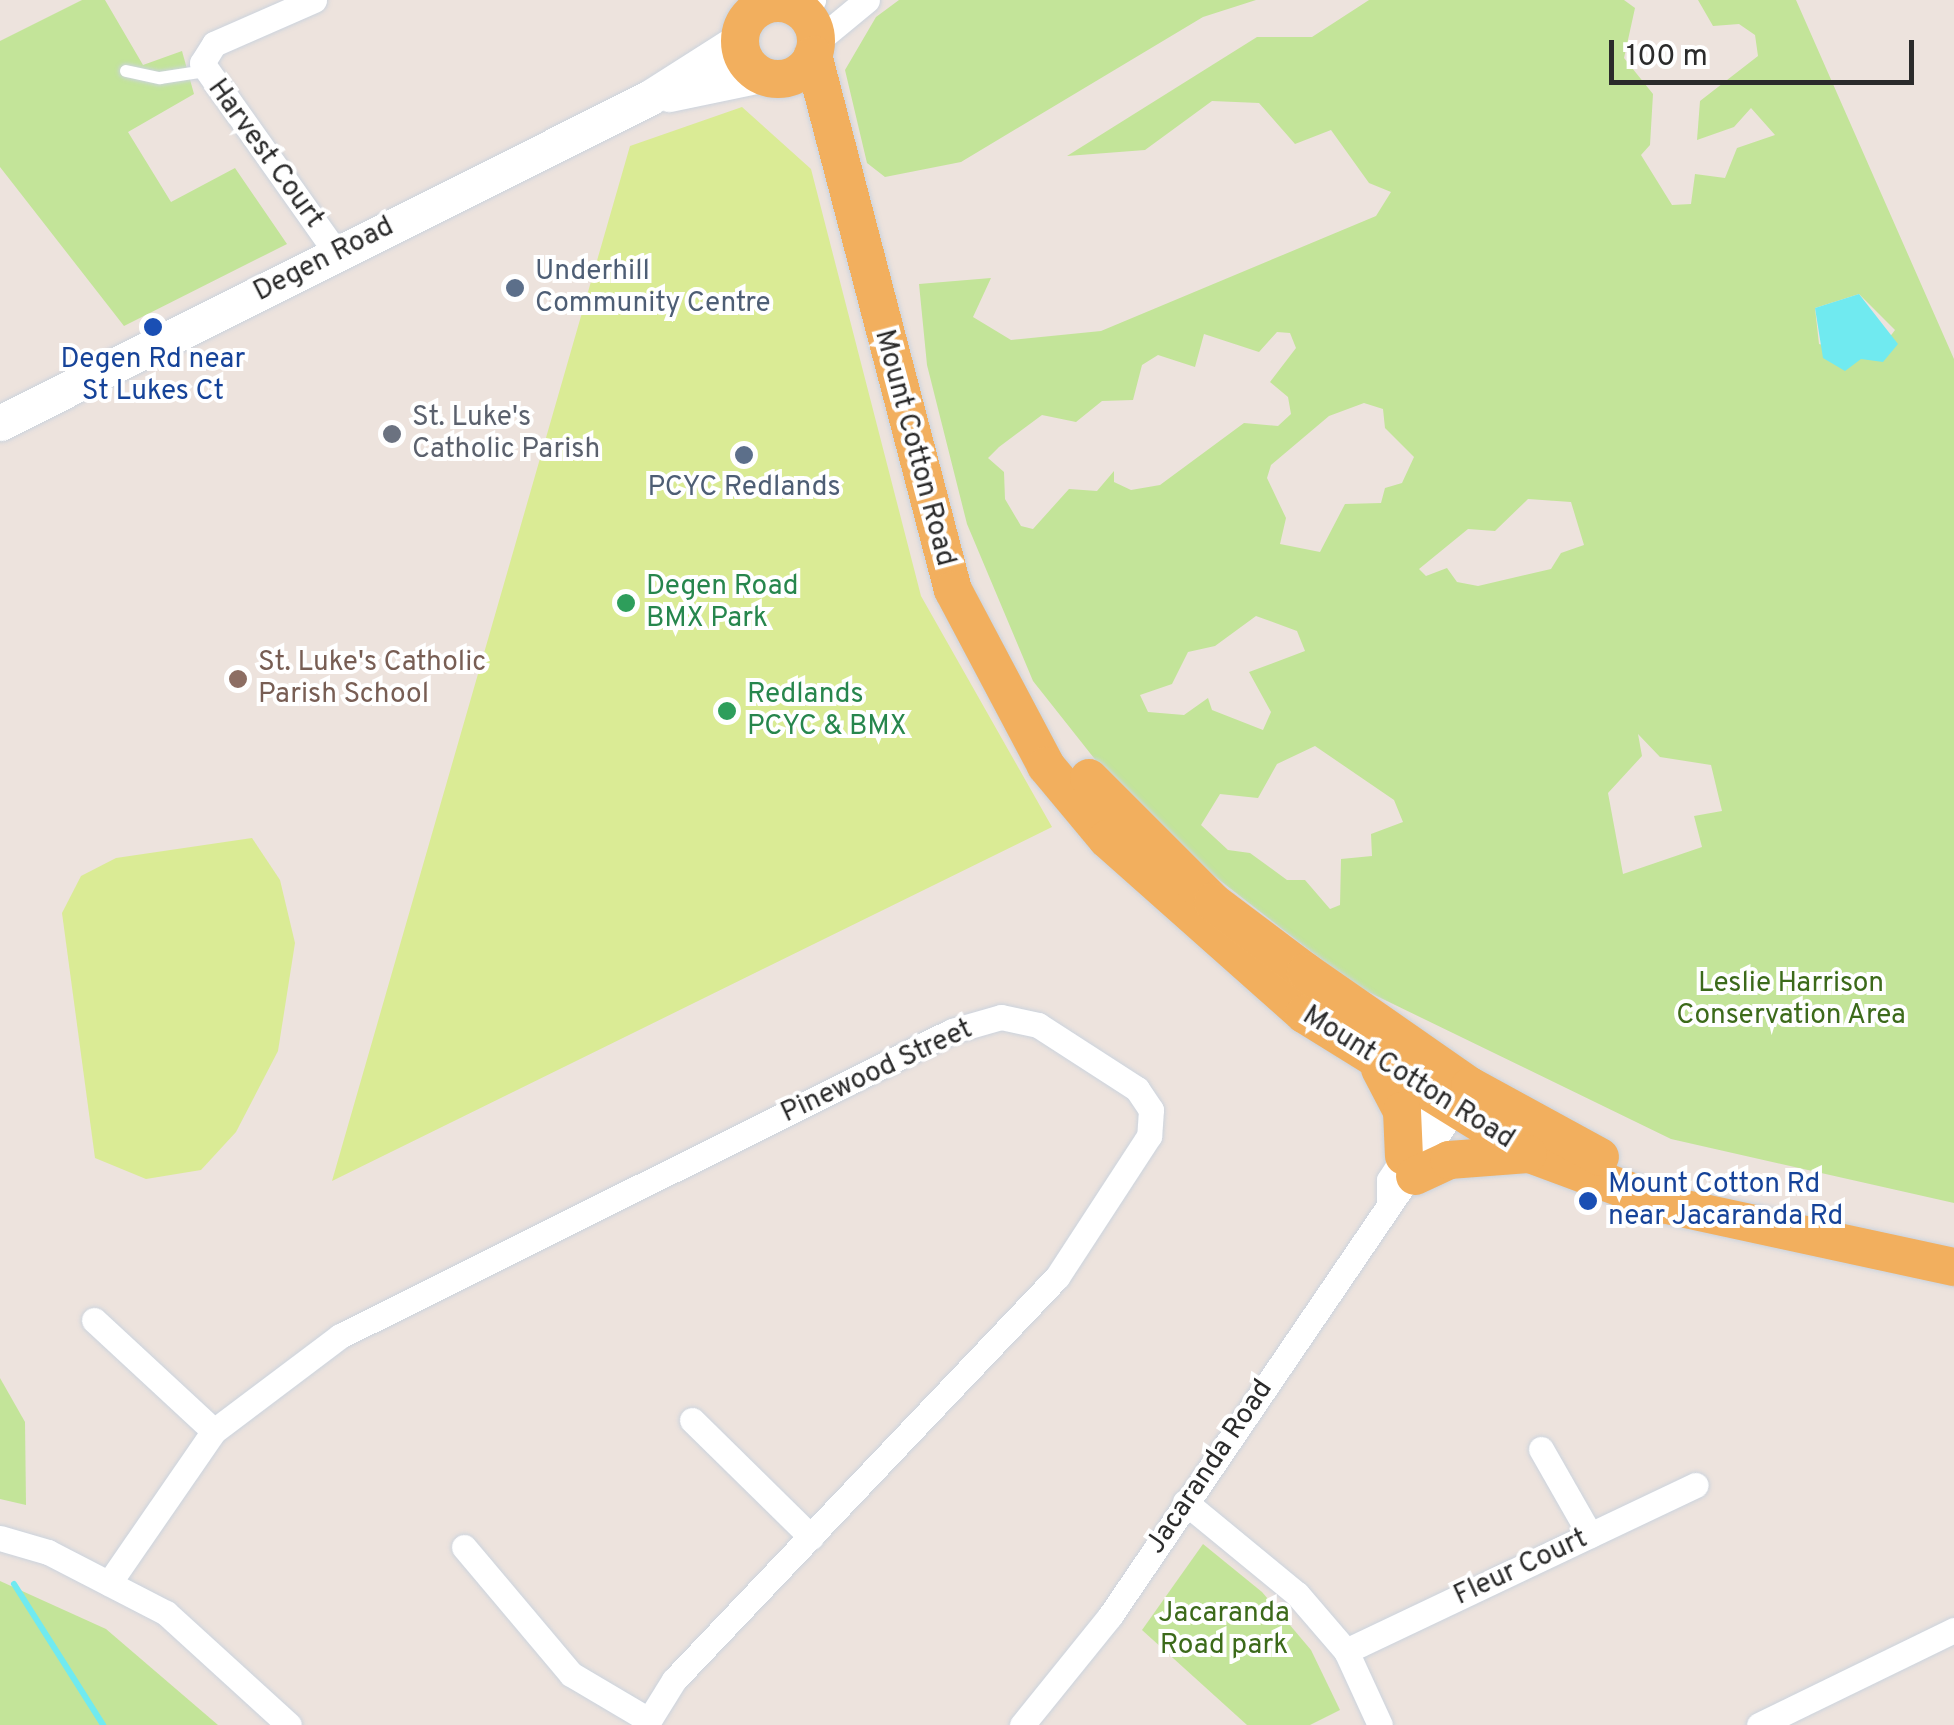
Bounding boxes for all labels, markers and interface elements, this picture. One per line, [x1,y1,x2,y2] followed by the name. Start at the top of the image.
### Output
[1614,20,1919,82] scale bar
[1626,39,1708,76] text: 100 m
[200,73,330,235] street label: Harvest Court
[248,210,400,310] street label: Degen Road
[535,255,771,321] place label: Underhill Community Centre
[504,277,526,299] marker: Underhill Community Centre
[142,316,164,338] marker: Degen Rd near St Lukes Ct
[866,326,962,570] street label: Mount Cotton Road
[60,343,246,409] place label: Degen Rd near St Lukes Ct
[412,401,600,467] place label: St. Luke's Catholic Parish
[381,423,403,445] marker: St. Luke's Catholic Parish
[733,444,755,466] marker: PCYC Redlands
[647,471,841,505] place label: PCYC Redlands
[646,570,799,636] place label: Degen Road BMX Park
[615,592,637,614] marker: Degen Road BMX Park
[258,646,486,712] place label: St. Luke's Catholic Parish School
[227,668,249,690] marker: St. Luke's Catholic Parish School
[747,678,907,744] place label: Redlands PCYC & BMX
[716,700,738,722] marker: Redlands PCYC & BMX
[1676,967,1906,1033] park label: Leslie Harrison Conservation Area
[1296,999,1520,1157] street label: Mount Cotton Road
[776,1013,978,1131] street label: Pinewood Street
[1608,1168,1843,1234] place label: Mount Cotton Rd near Jacaranda Rd
[1577,1190,1599,1212] marker: Mount Cotton Rd near Jacaranda Rd
[1139,1374,1281,1560] street label: Jacaranda Road
[1449,1522,1593,1614] street label: Fleur Court
[1158,1597,1290,1663] park label: Jacaranda Road park

